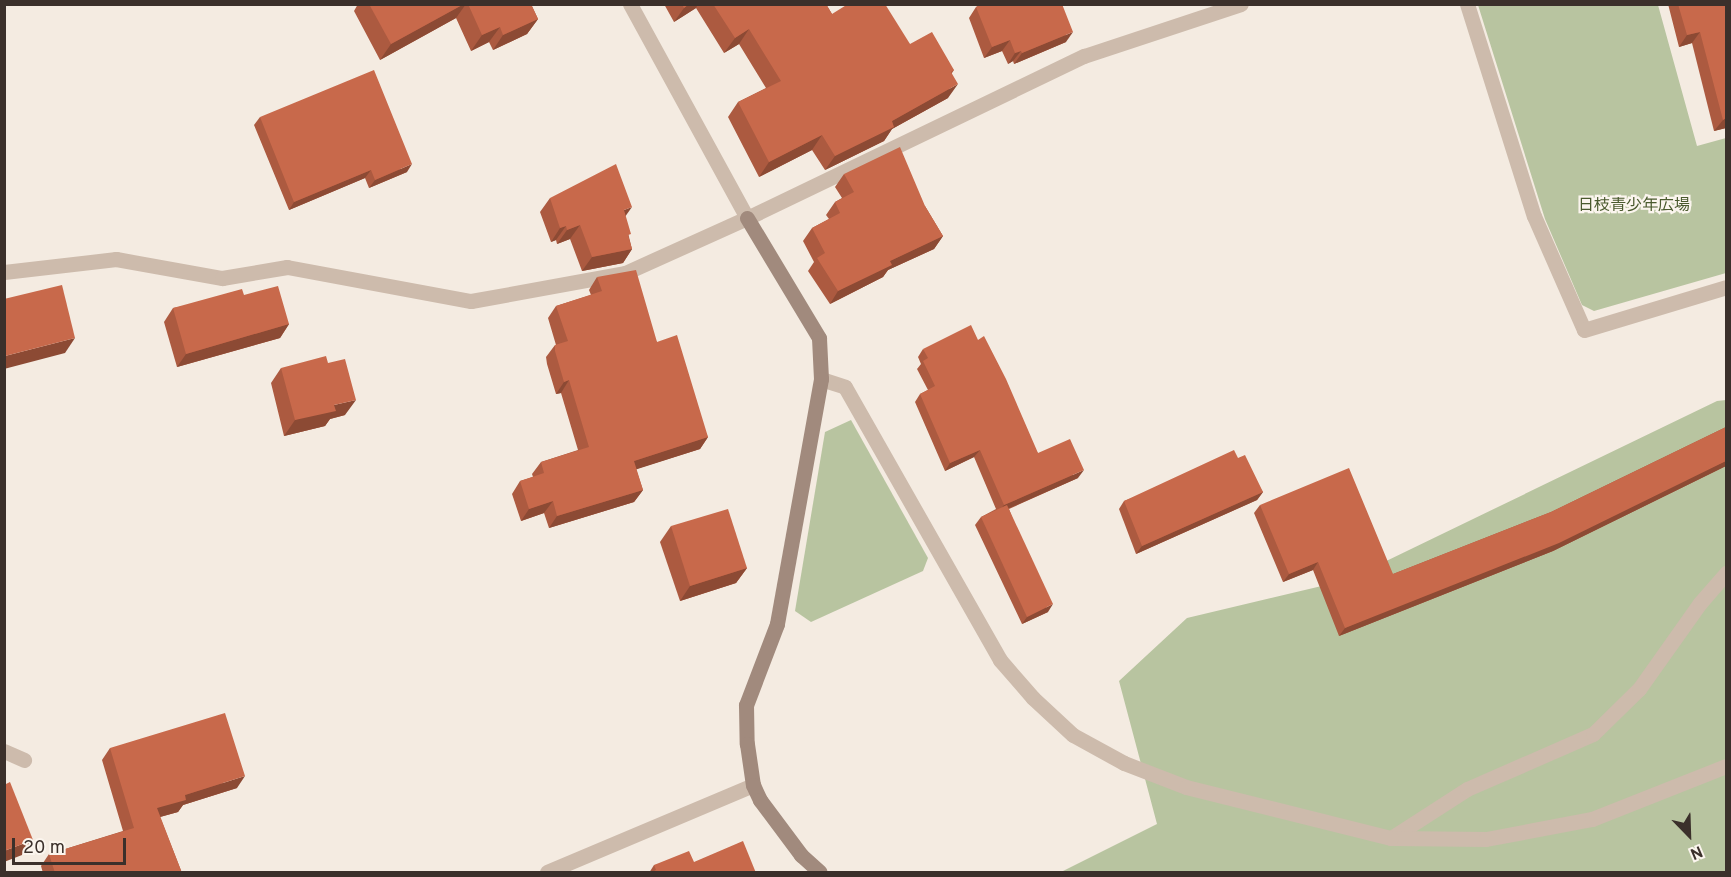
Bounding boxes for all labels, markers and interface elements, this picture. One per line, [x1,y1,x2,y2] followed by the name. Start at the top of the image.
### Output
[1578,196,1690,216] park label: 日枝青少年広場
[1659,805,1719,865] north arrow
[15,826,129,864] scale bar
[23,837,65,860] text: 20 m
[1687,840,1705,863] text: N

